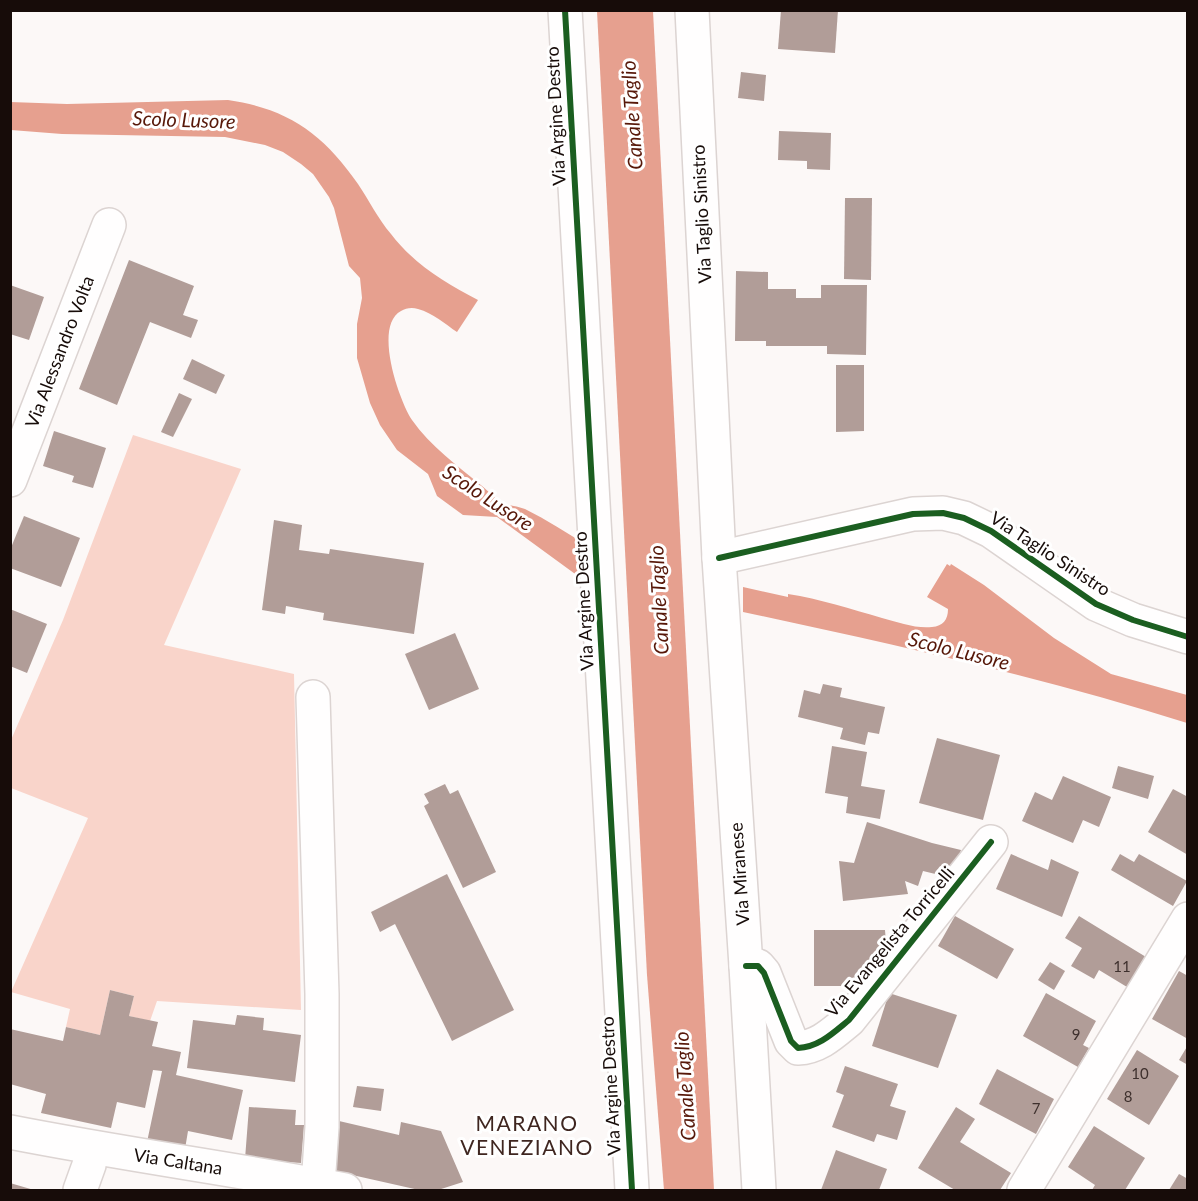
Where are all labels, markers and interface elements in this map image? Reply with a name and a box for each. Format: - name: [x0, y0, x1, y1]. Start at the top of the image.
- street label: Via Argine Destro: [540, 46, 570, 186]
- water label: Canale Taglio: [615, 60, 647, 171]
- water label: Scolo Lusore: [132, 105, 236, 133]
- street label: Via Taglio Sinistro: [686, 144, 716, 284]
- street label: Via Alessandro Volta: [20, 273, 98, 431]
- water label: Scolo Lusore: [439, 459, 538, 535]
- street label: Via Taglio Sinistro: [986, 506, 1115, 600]
- street label: Via Argine Destro: [568, 531, 598, 671]
- water label: Canale Taglio: [643, 545, 673, 655]
- water label: Scolo Lusore: [906, 626, 1012, 674]
- street label: Via Miranese: [724, 822, 754, 926]
- street label: Via Evangelista Torricelli: [820, 862, 959, 1021]
- house number: 11: [1113, 957, 1131, 975]
- street label: Via Argine Destro: [595, 1016, 625, 1156]
- house number: 9: [1072, 1025, 1080, 1043]
- water label: Canale Taglio: [668, 1031, 700, 1142]
- house number: 10: [1131, 1064, 1149, 1082]
- house number: 8: [1124, 1087, 1132, 1105]
- house number: 7: [1032, 1099, 1041, 1117]
- district label: MARANO VENEZIANO: [460, 1110, 594, 1159]
- street label: Via Caltana: [132, 1143, 224, 1179]

